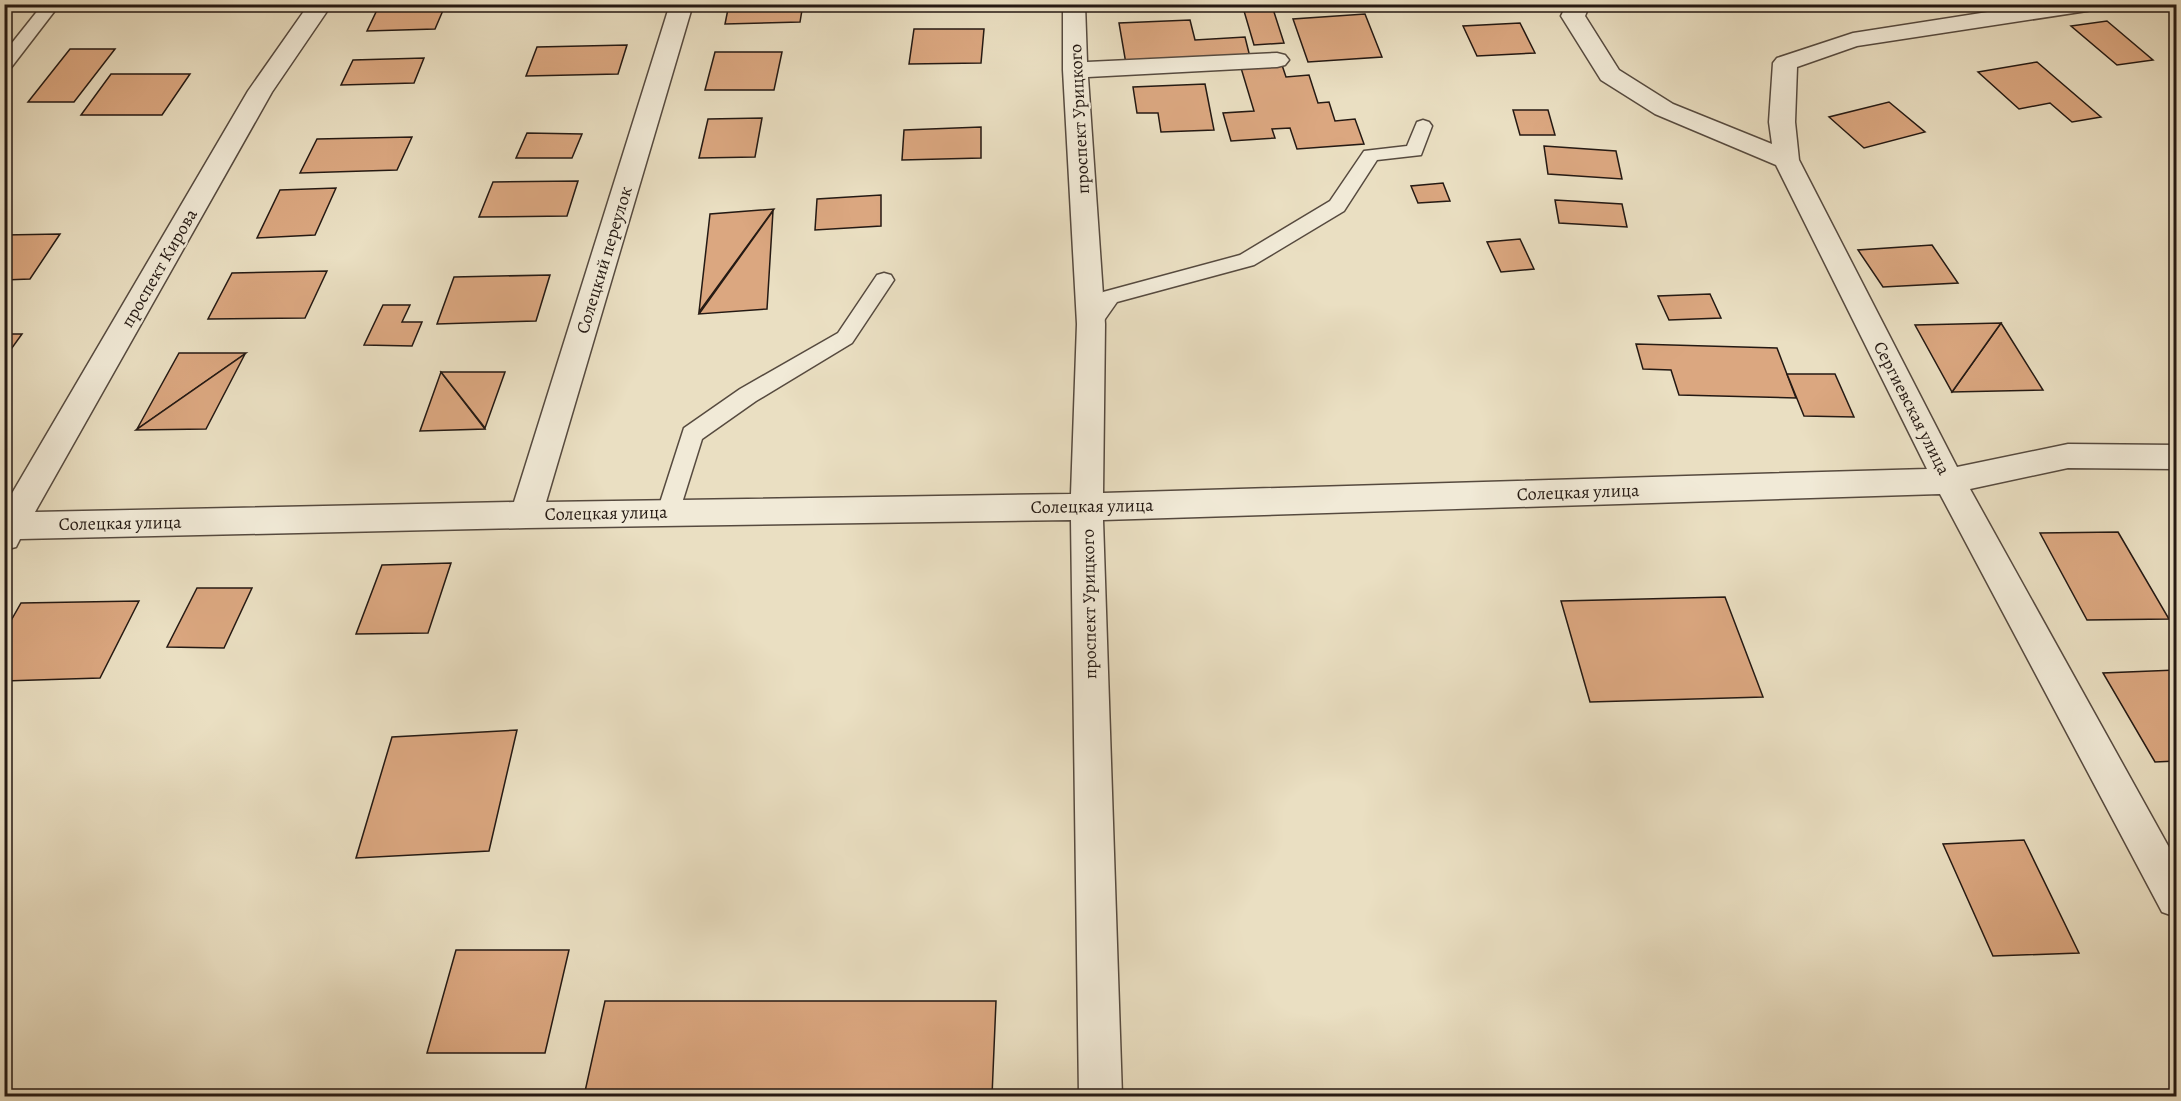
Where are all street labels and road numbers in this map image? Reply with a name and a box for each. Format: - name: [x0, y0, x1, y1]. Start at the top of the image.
- street label: проспект Урицкого: [1063, 43, 1095, 195]
- street label: Солецкий переулок: [570, 183, 638, 337]
- street label: проспект Кирова: [115, 204, 203, 332]
- street label: Сергиевская улица: [1868, 337, 1956, 479]
- street label: Солецкая улица: [1516, 478, 1640, 506]
- street label: Солецкая улица: [1030, 493, 1154, 519]
- street label: Солецкая улица: [544, 500, 668, 526]
- street label: Солецкая улица: [58, 510, 182, 536]
- street label: проспект Урицкого: [1076, 529, 1102, 679]

